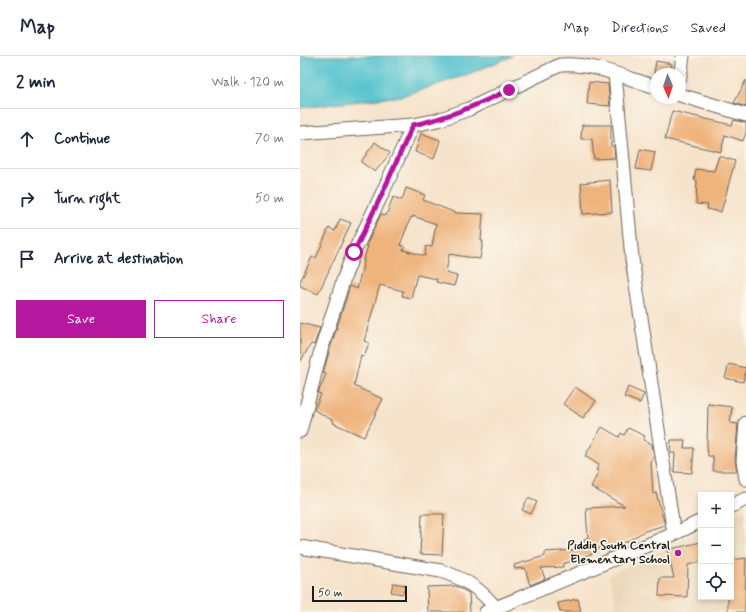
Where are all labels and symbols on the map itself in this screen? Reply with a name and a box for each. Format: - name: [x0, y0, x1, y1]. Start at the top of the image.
- north arrow: [650, 68, 686, 104]
- route end: [500, 81, 518, 99]
- route start: [345, 243, 363, 261]
- place label: Piddig South Central Elementary School: [567, 538, 670, 568]
- marker: Piddig South Central Elementary School: [673, 548, 683, 558]
- scale bar: [312, 584, 407, 603]

